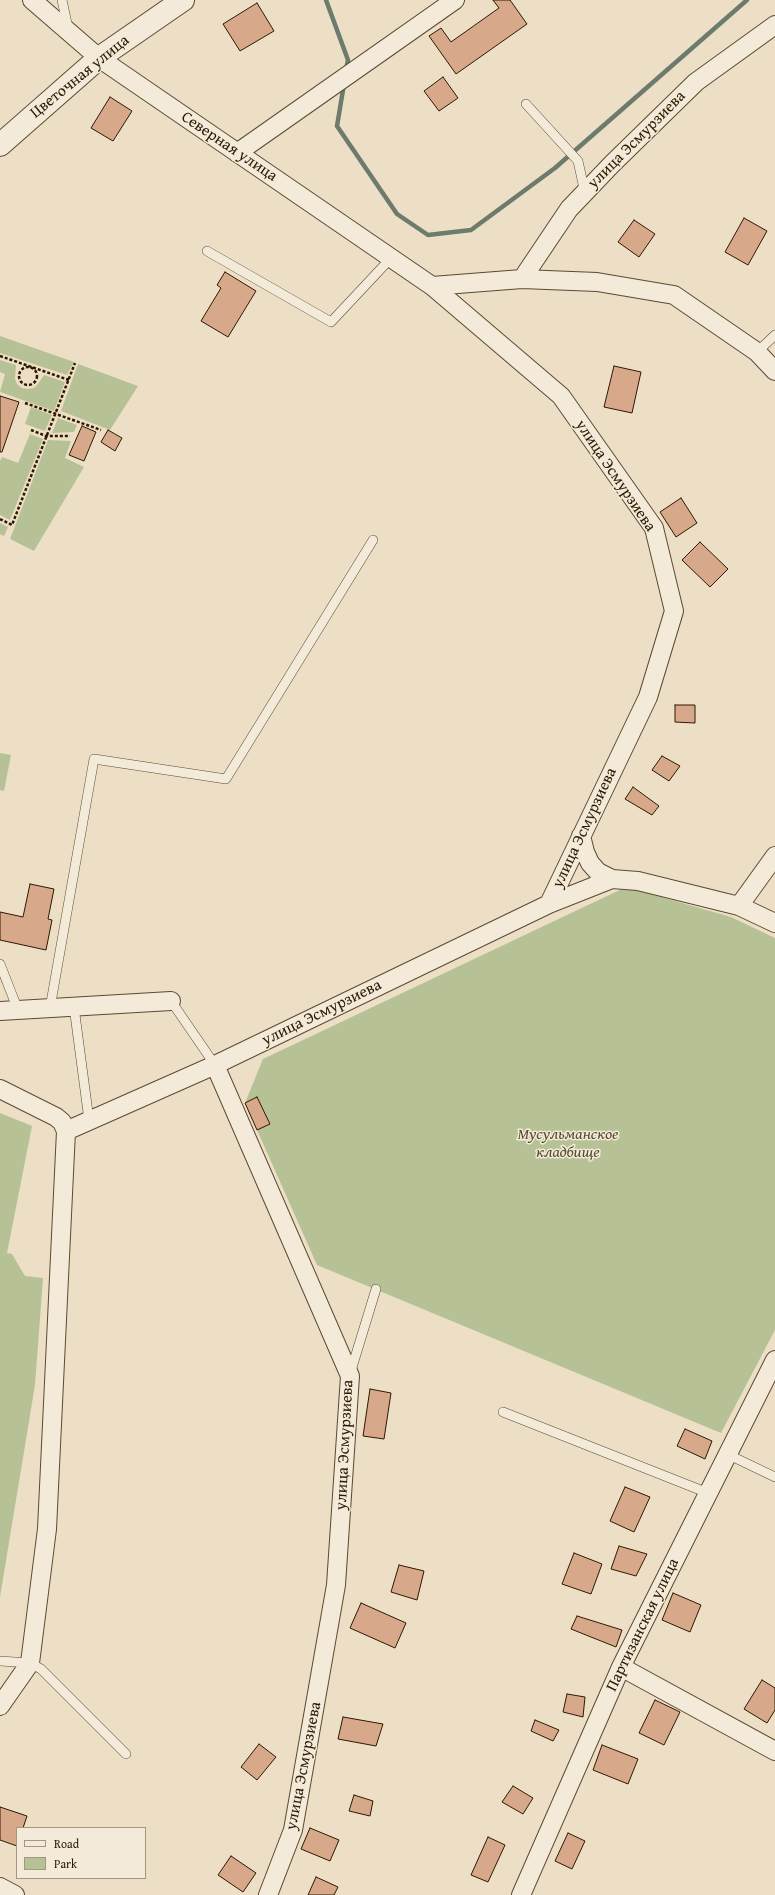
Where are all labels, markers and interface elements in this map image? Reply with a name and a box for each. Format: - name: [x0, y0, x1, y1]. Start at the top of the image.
- street label: Цветочная улица: [27, 31, 133, 123]
- street label: улица Эсмурзиева: [584, 87, 690, 193]
- street label: Северная улица: [177, 108, 281, 186]
- street label: улица Эсмурзиева: [571, 417, 659, 535]
- street label: улица Эсмурзиева: [549, 765, 621, 891]
- street label: улица Эсмурзиева: [259, 976, 385, 1050]
- park label: Мусульманское кладбище: [518, 1125, 618, 1163]
- street label: улица Эсмурзиева: [332, 1379, 358, 1511]
- street label: Партизанская улица: [602, 1555, 684, 1695]
- street label: улица Эсмурзиева: [282, 1700, 326, 1832]
- legend: [16, 1827, 146, 1879]
- text: Road: [54, 1835, 79, 1852]
- text: Park: [54, 1855, 77, 1872]

